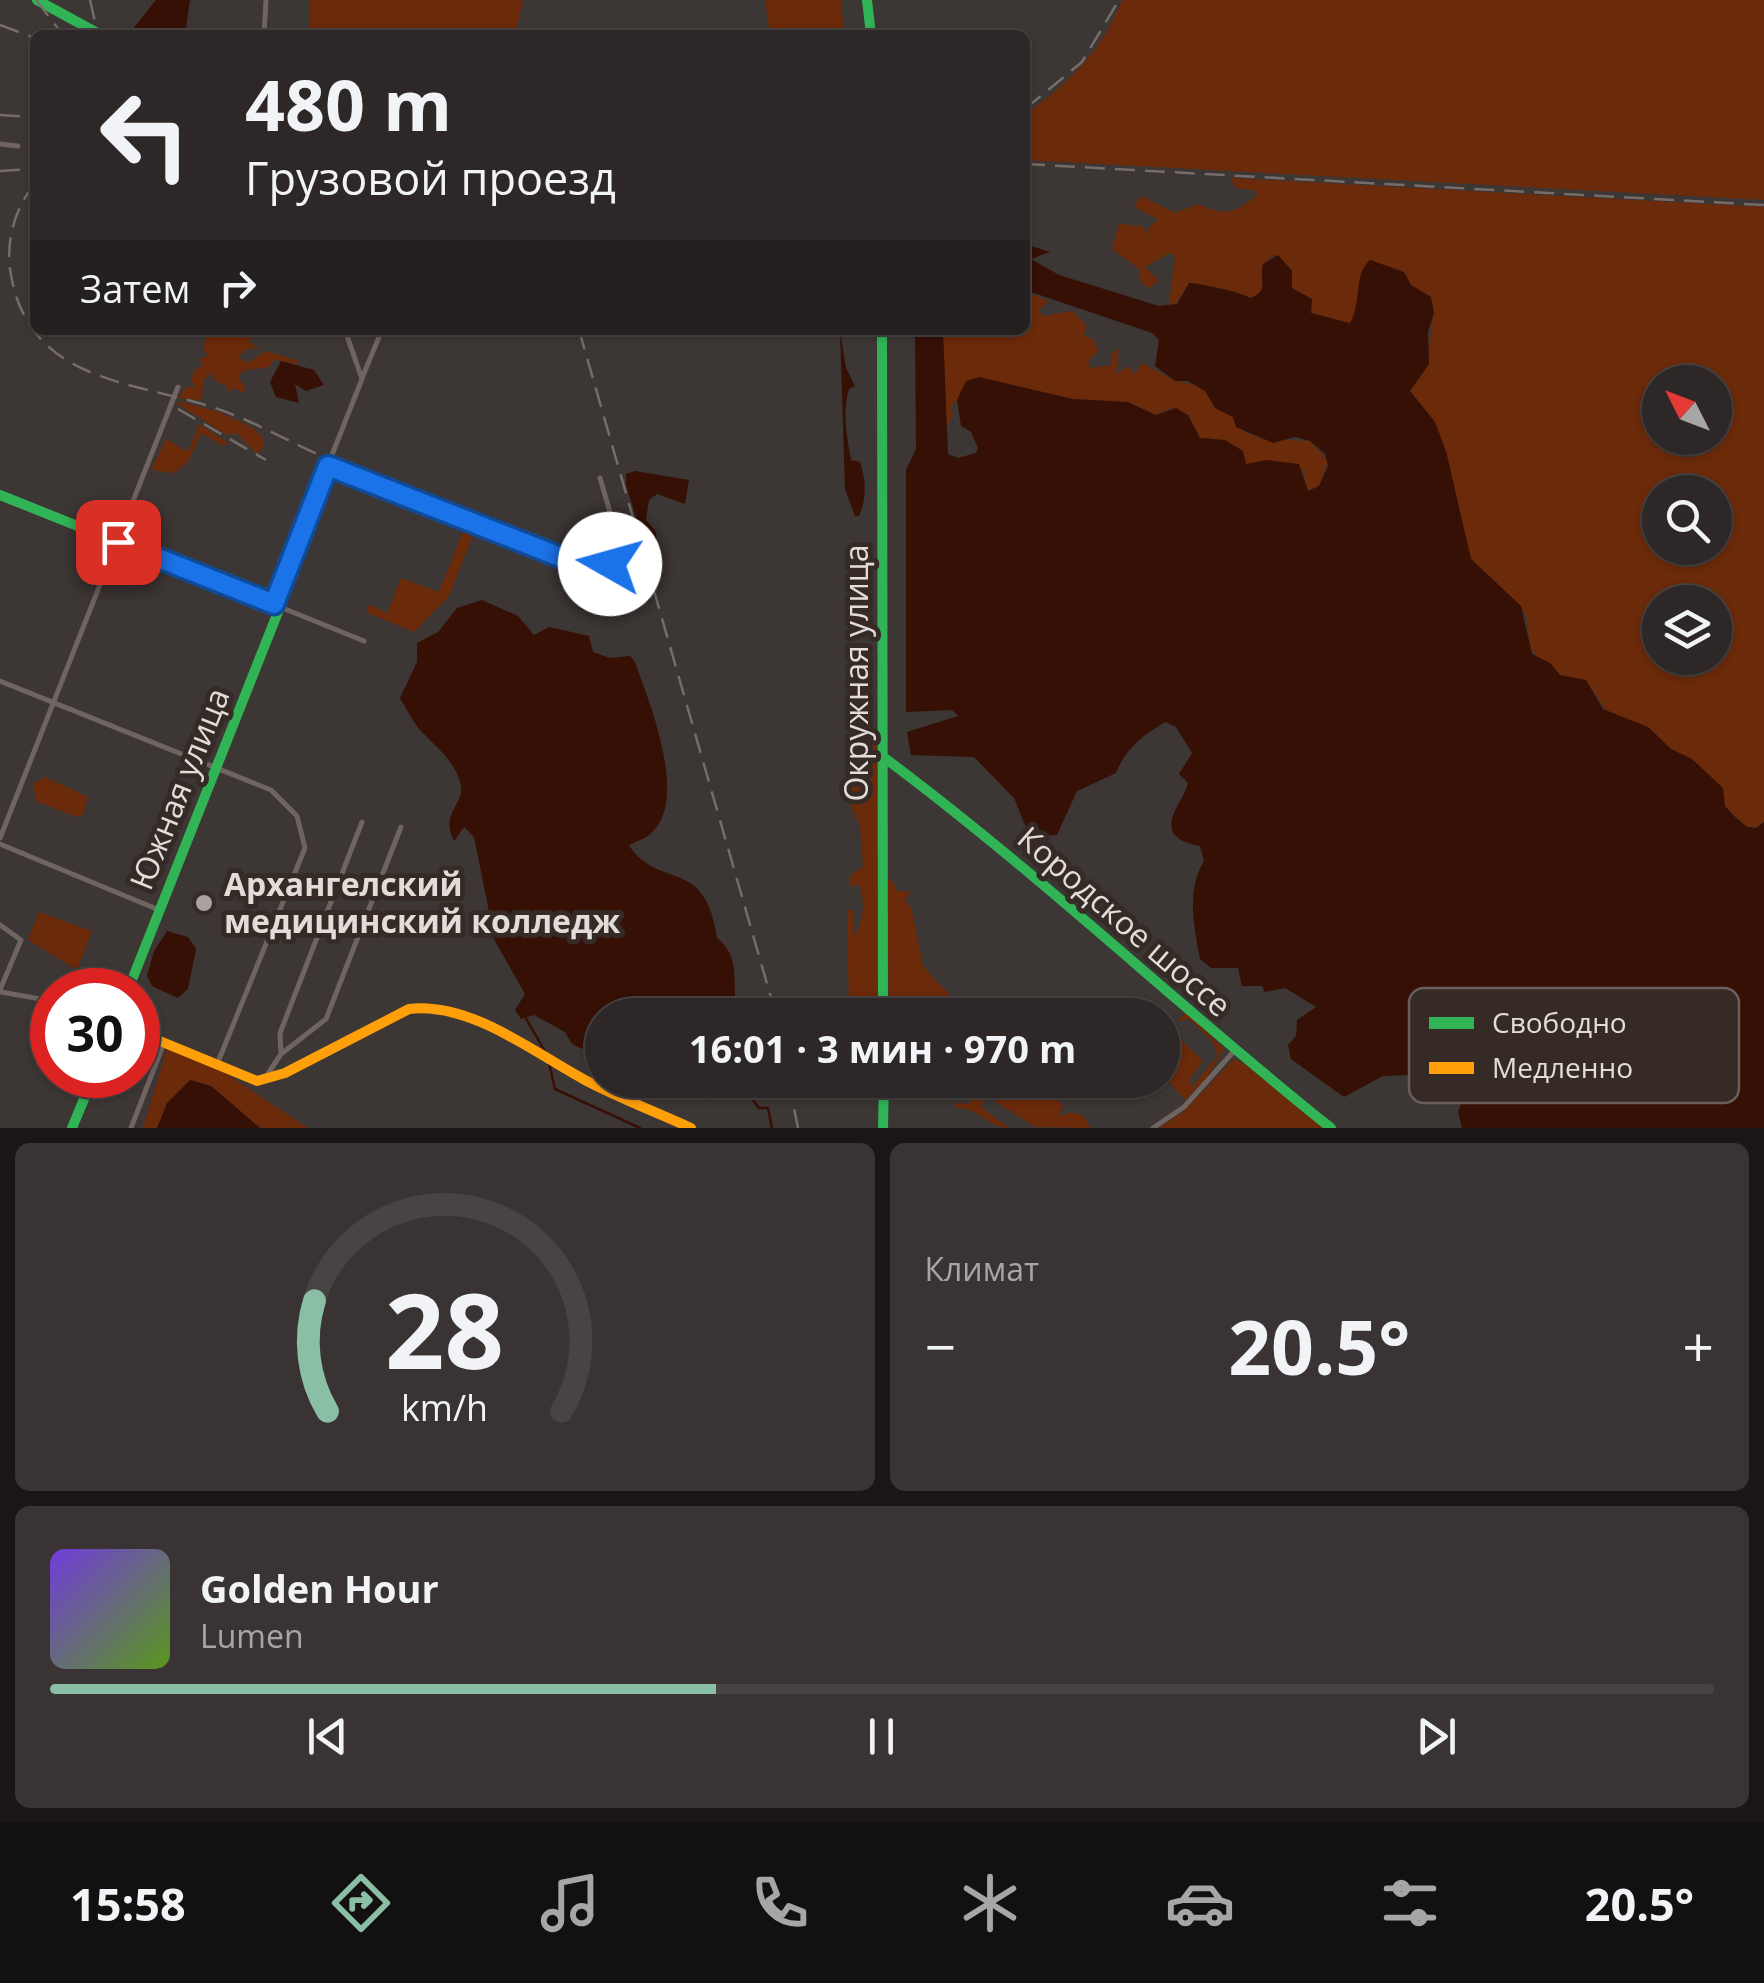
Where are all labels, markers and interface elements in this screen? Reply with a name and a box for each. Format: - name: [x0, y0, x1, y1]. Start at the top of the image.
- text: 480 m: [245, 56, 452, 152]
- icon: left: [80, 70, 210, 200]
- text: Грузовой проезд: [245, 147, 616, 208]
- icon: right: [210, 260, 265, 315]
- text: Затем: [80, 262, 190, 314]
- north arrow: [1642, 365, 1732, 455]
- map controls: [1642, 365, 1732, 675]
- button: search: [1642, 475, 1732, 565]
- pin: [76, 500, 161, 585]
- position arrow: [558, 512, 662, 616]
- icon: arrive: [91, 515, 146, 570]
- street label: Окружная улица: [834, 544, 877, 802]
- button: layers: [1642, 585, 1732, 675]
- street label: Южная улица: [119, 681, 239, 896]
- street label: Кородское шоссе: [1009, 816, 1241, 1026]
- place label: Архангелский медицинский колледж: [224, 862, 620, 942]
- marker: Архангелский медицинский колледж: [193, 892, 215, 914]
- speed limit sign: 30: [30, 968, 160, 1098]
- legend: [1409, 988, 1739, 1103]
- text: Свободно: [1492, 1003, 1627, 1041]
- text: 16:01 · 3 мин · 970 m: [689, 1022, 1076, 1074]
- text: Медленно: [1492, 1048, 1633, 1086]
- text: Климат: [925, 1247, 1039, 1290]
- text: 28: [385, 1258, 504, 1399]
- text: 20.5°: [1228, 1295, 1410, 1397]
- text: −: [925, 1308, 956, 1383]
- text: +: [1683, 1308, 1714, 1383]
- text: km/h: [401, 1383, 488, 1431]
- text: Golden Hour: [200, 1562, 439, 1614]
- text: Lumen: [200, 1614, 304, 1657]
- icon: previous: [300, 1709, 355, 1764]
- icon: pause: [854, 1709, 909, 1764]
- icon: next: [1409, 1709, 1464, 1764]
- icon: directions: [326, 1868, 396, 1938]
- icon: music: [535, 1868, 605, 1938]
- icon: phone: [745, 1868, 815, 1938]
- icon: climate: [955, 1868, 1025, 1938]
- icon: car: [1165, 1868, 1235, 1938]
- icon: filters: [1375, 1868, 1445, 1938]
- text: 15:58: [70, 1873, 186, 1934]
- text: 20.5°: [1585, 1873, 1694, 1934]

